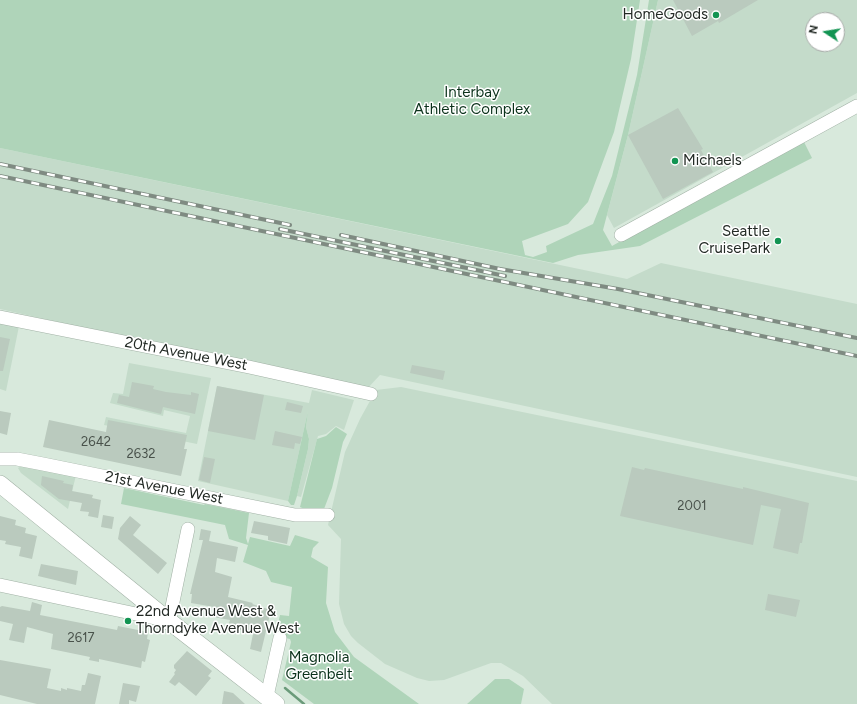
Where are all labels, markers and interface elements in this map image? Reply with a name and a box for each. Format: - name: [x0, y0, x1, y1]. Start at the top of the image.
- place label: HomeGoods: [623, 6, 708, 24]
- marker: HomeGoods: [711, 10, 721, 20]
- north arrow: [805, 12, 845, 52]
- text: N: [807, 24, 821, 35]
- park label: Interbay Athletic Complex: [414, 84, 530, 119]
- place label: Michaels: [683, 152, 742, 170]
- marker: Michaels: [670, 156, 680, 166]
- place label: Seattle CruisePark: [699, 223, 770, 258]
- marker: Seattle CruisePark: [773, 236, 783, 246]
- street label: 20th Avenue West: [123, 333, 249, 375]
- house number: 2642: [81, 434, 111, 450]
- house number: 2632: [127, 446, 155, 462]
- street label: 21st Avenue West: [103, 468, 225, 508]
- house number: 2001: [677, 498, 707, 514]
- place label: 22nd Avenue West & Thorndyke Avenue West: [136, 603, 300, 638]
- marker: 22nd Avenue West & Thorndyke Avenue West: [123, 616, 133, 626]
- house number: 2617: [68, 630, 94, 646]
- park label: Magnolia Greenbelt: [285, 649, 353, 684]

